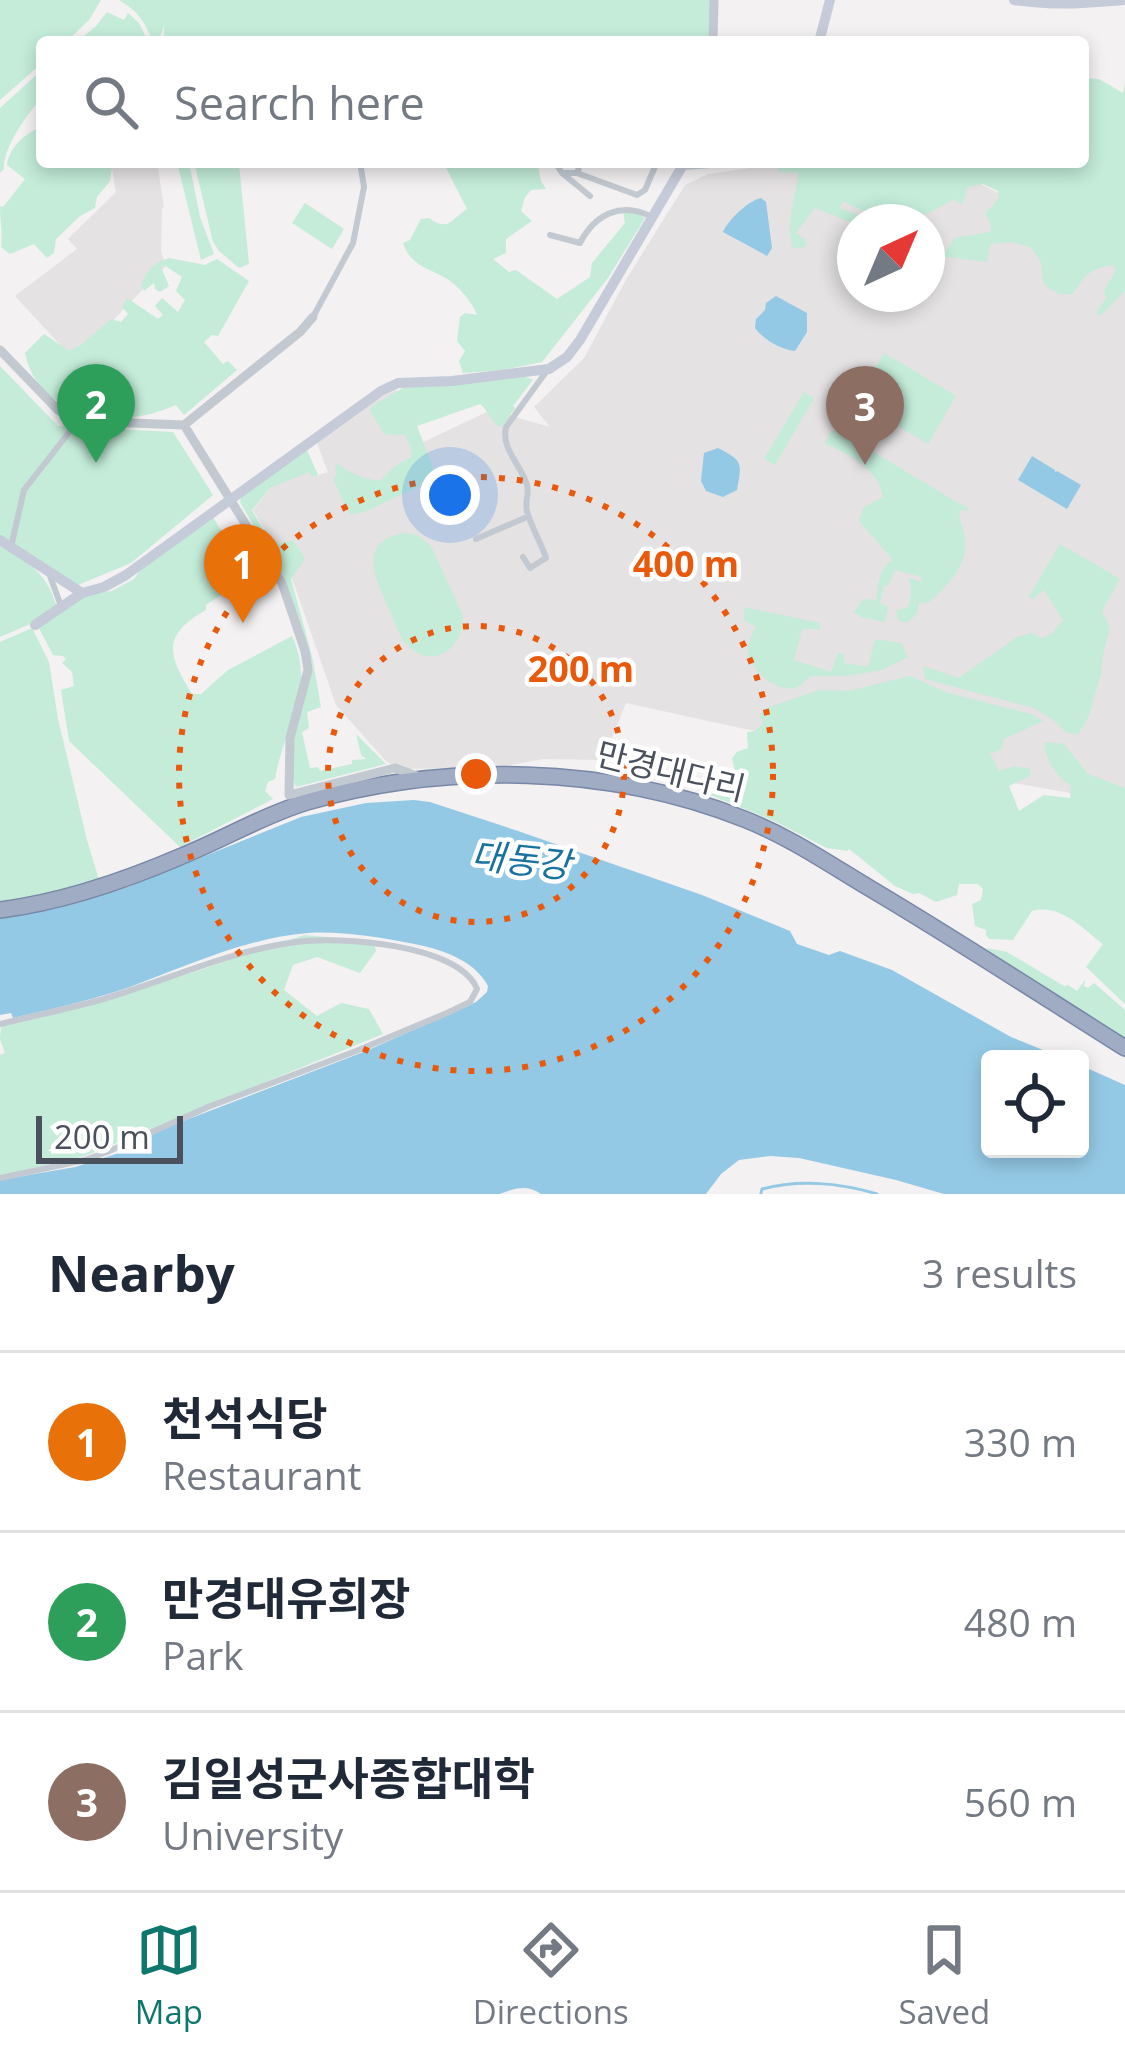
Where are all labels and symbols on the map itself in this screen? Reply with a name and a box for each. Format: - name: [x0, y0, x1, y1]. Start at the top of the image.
- north arrow: [837, 204, 945, 312]
- pin: 2: [57, 364, 135, 463]
- pin: 3: [826, 366, 904, 465]
- your location: [420, 465, 480, 525]
- pin: 1: [204, 524, 282, 623]
- text: 400 m: [633, 539, 739, 588]
- text: 200 m: [528, 644, 634, 693]
- street label: 만경대다리: [592, 730, 750, 811]
- centre of rings: [455, 753, 497, 795]
- water label: 대동강: [469, 830, 578, 890]
- scale bar: [36, 1110, 183, 1163]

